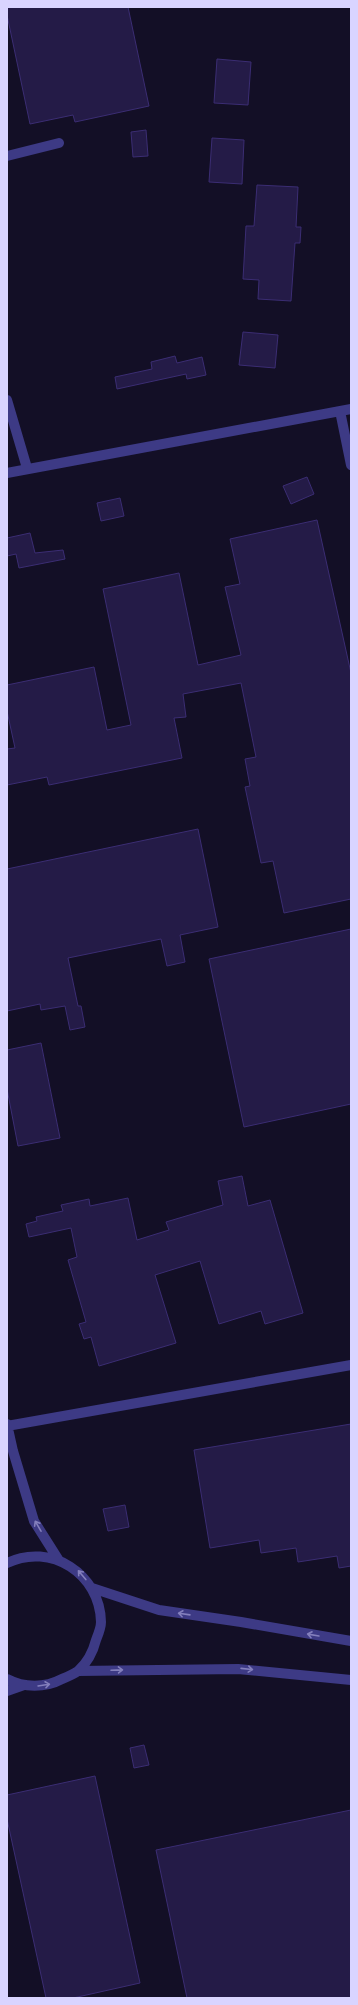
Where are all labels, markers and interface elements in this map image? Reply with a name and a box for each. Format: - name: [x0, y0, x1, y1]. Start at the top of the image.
- one-way arrow: [33, 1520, 41, 1532]
- one-way arrow: [77, 1570, 86, 1581]
- one-way arrow: [178, 1610, 191, 1618]
- one-way arrow: [306, 1630, 319, 1638]
- one-way arrow: [110, 1666, 123, 1674]
- one-way arrow: [240, 1666, 253, 1673]
- one-way arrow: [37, 1681, 50, 1689]

